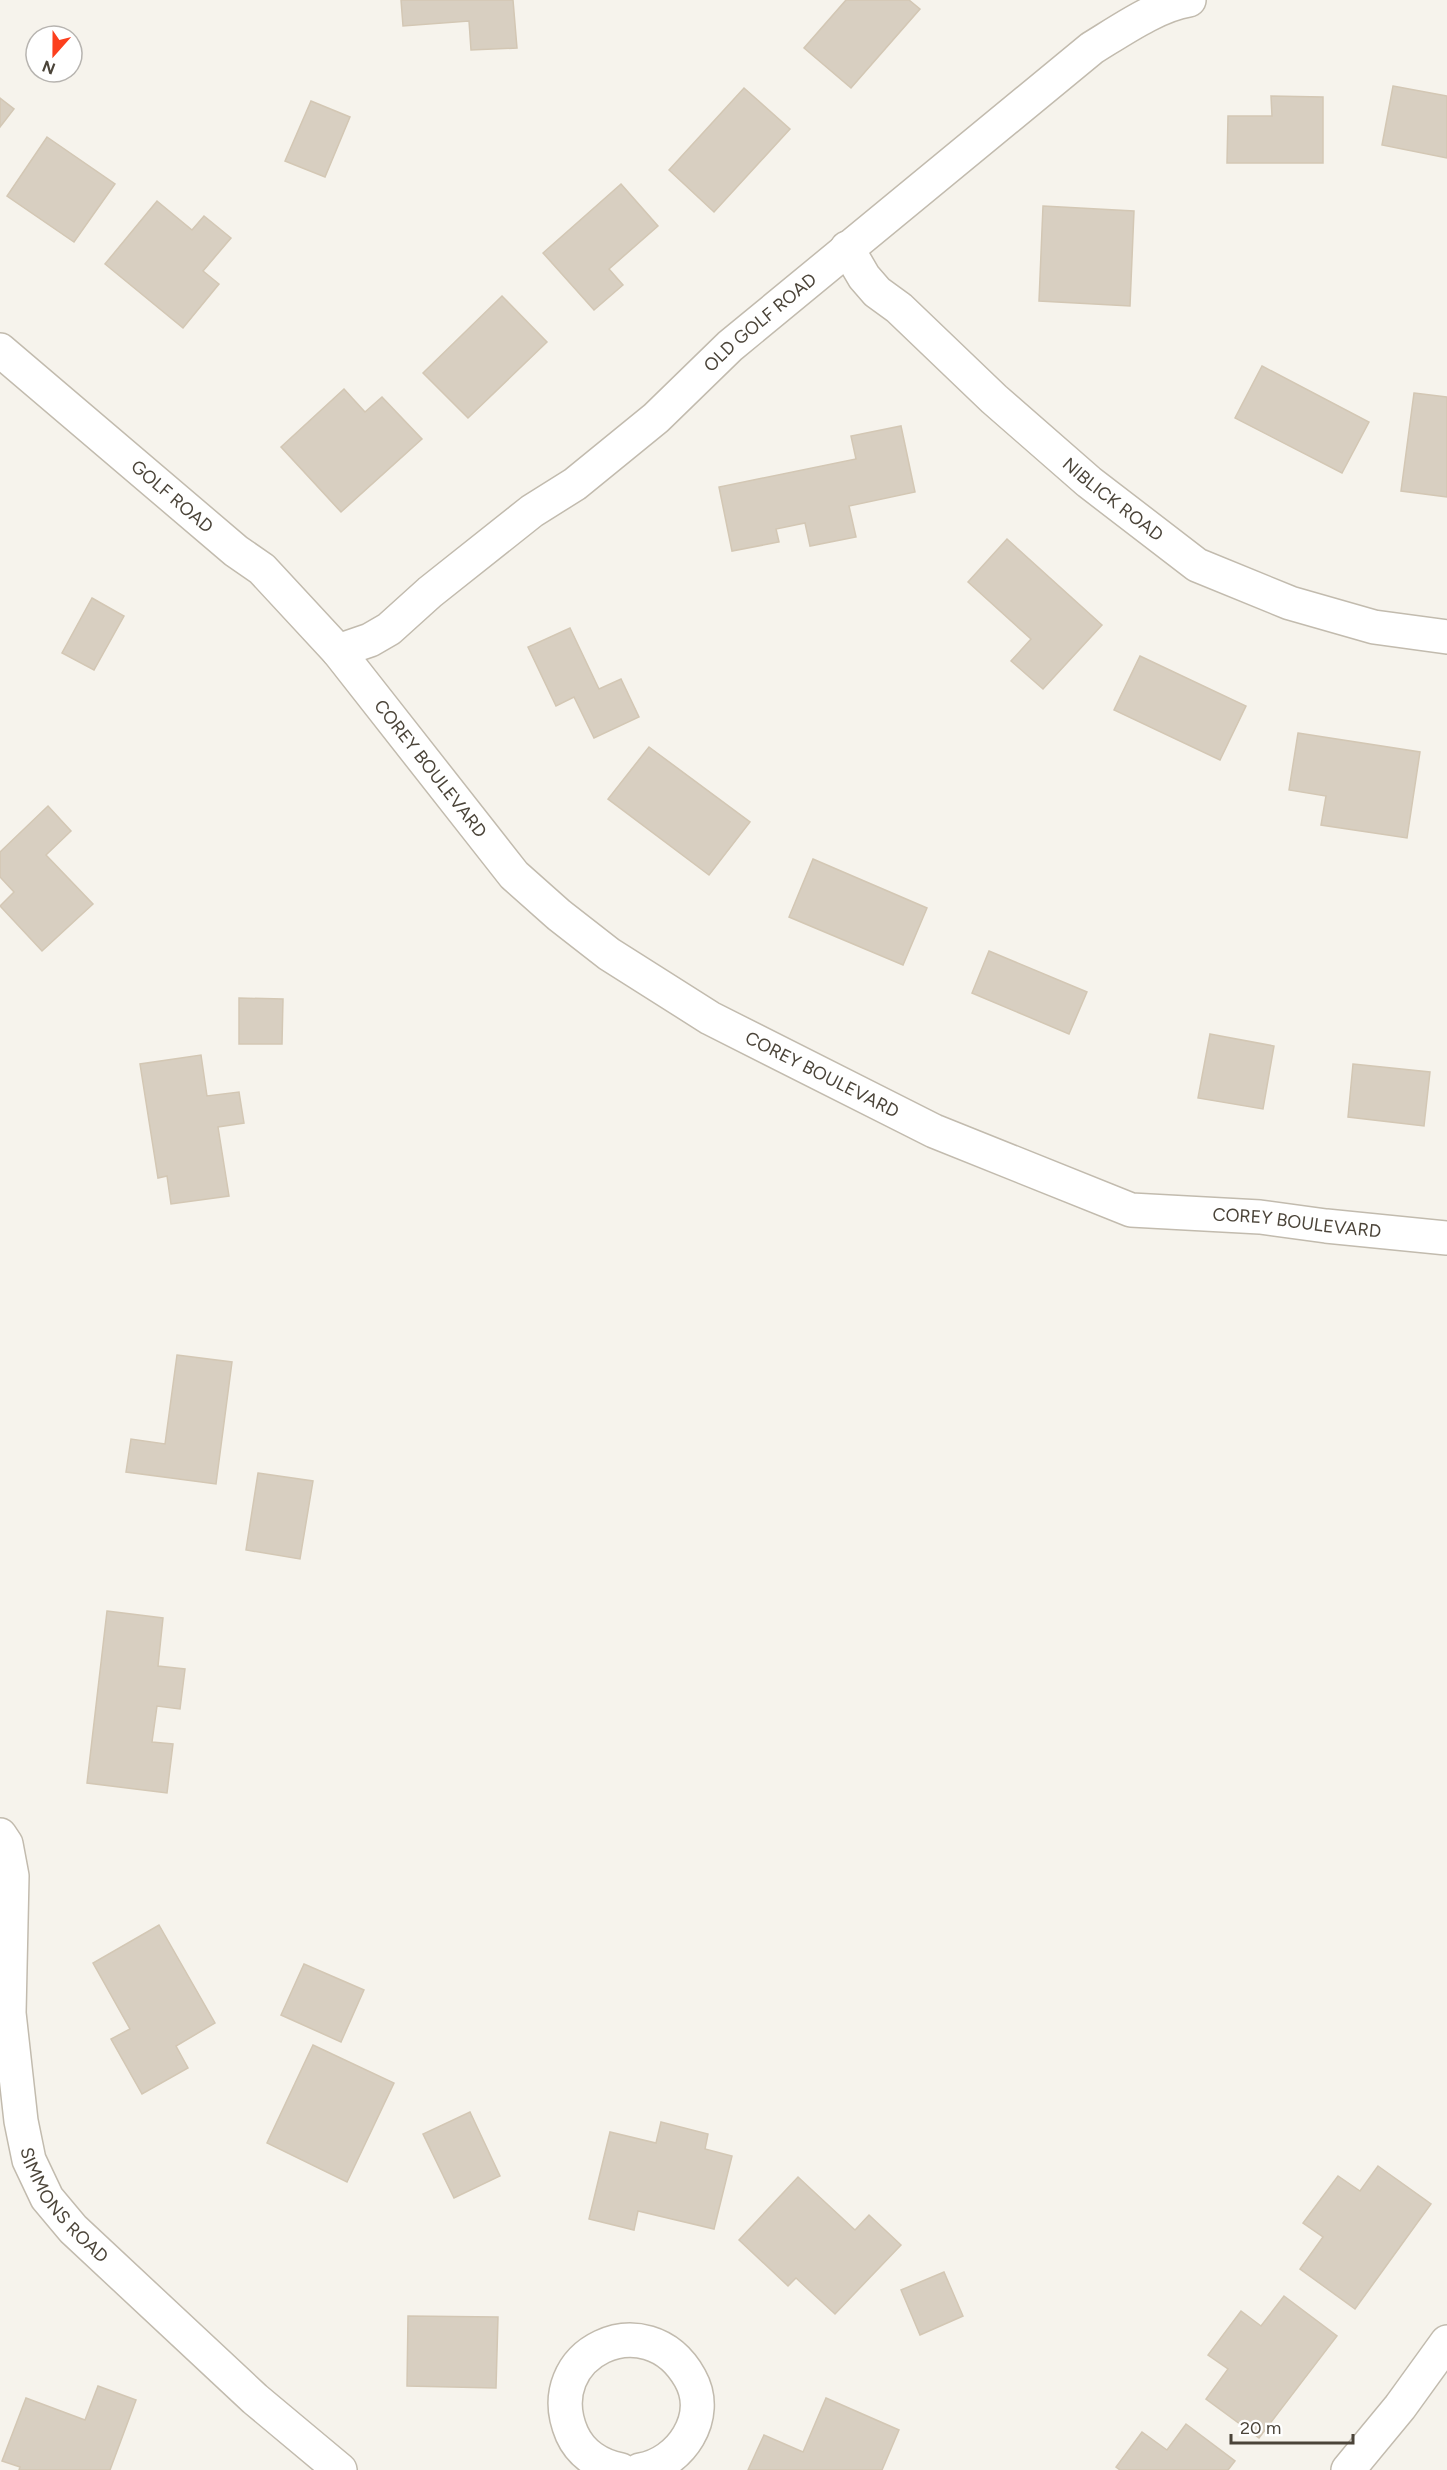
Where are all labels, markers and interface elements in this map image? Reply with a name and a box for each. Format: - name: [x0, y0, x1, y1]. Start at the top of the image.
- north arrow: [24, 24, 84, 84]
- text: N: [40, 56, 58, 79]
- street label: OLD GOLF ROAD: [699, 268, 821, 376]
- street label: NIBLICK ROAD: [1058, 453, 1168, 546]
- street label: GOLF ROAD: [126, 455, 218, 538]
- street label: COREY BOULEVARD: [369, 695, 491, 842]
- street label: COREY BOULEVARD: [741, 1027, 903, 1123]
- street label: COREY BOULEVARD: [1212, 1203, 1382, 1242]
- street label: SIMMONS ROAD: [16, 2145, 113, 2267]
- scale bar: [1231, 2407, 1352, 2445]
- text: 20 m: [1240, 2417, 1281, 2439]

